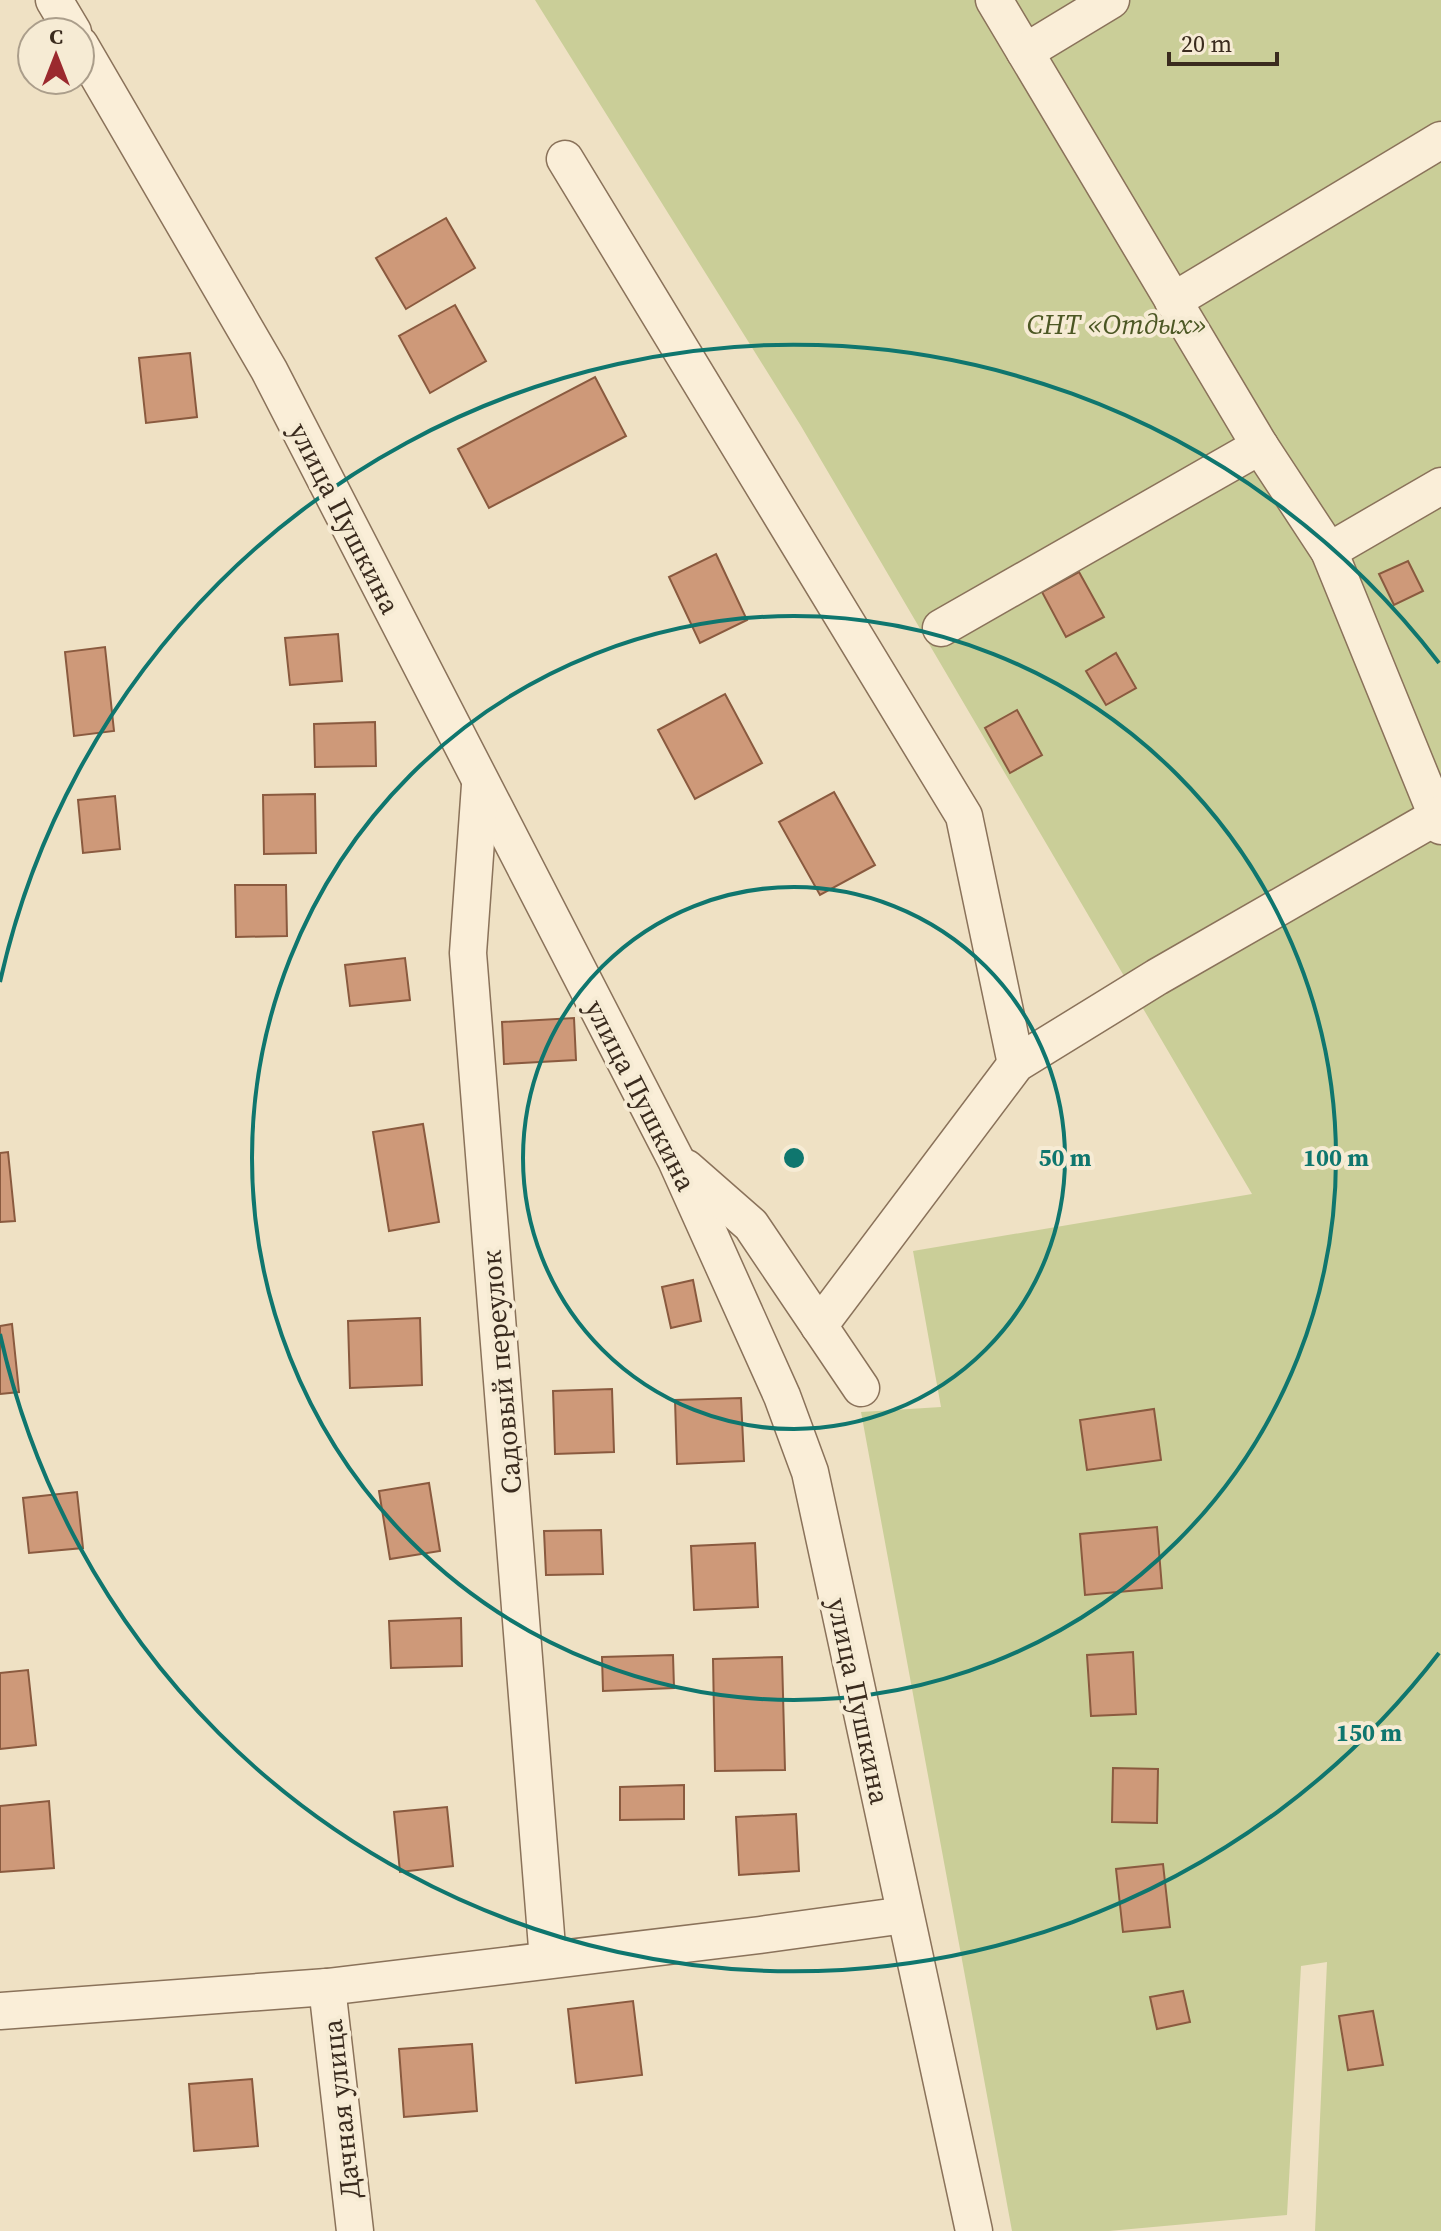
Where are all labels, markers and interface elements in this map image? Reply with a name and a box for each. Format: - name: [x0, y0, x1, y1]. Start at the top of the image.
- north arrow: [16, 16, 96, 96]
- scale bar: [1169, 16, 1277, 66]
- text: С: [49, 21, 63, 51]
- text: 20 m: [1181, 27, 1232, 60]
- park label: СНТ «Отдых»: [1027, 305, 1207, 343]
- street label: улица Пушкина: [280, 416, 410, 621]
- street label: улица Пушкина: [576, 993, 706, 1198]
- text: 50 m: [1039, 1141, 1092, 1174]
- text: 100 m: [1303, 1141, 1369, 1174]
- centre of rings: [780, 1144, 808, 1172]
- street label: Садовый переулок: [471, 1248, 531, 1495]
- street label: улица Пушкина: [819, 1594, 900, 1808]
- text: 150 m: [1336, 1716, 1402, 1749]
- street label: Дачная улица: [313, 2017, 369, 2200]

